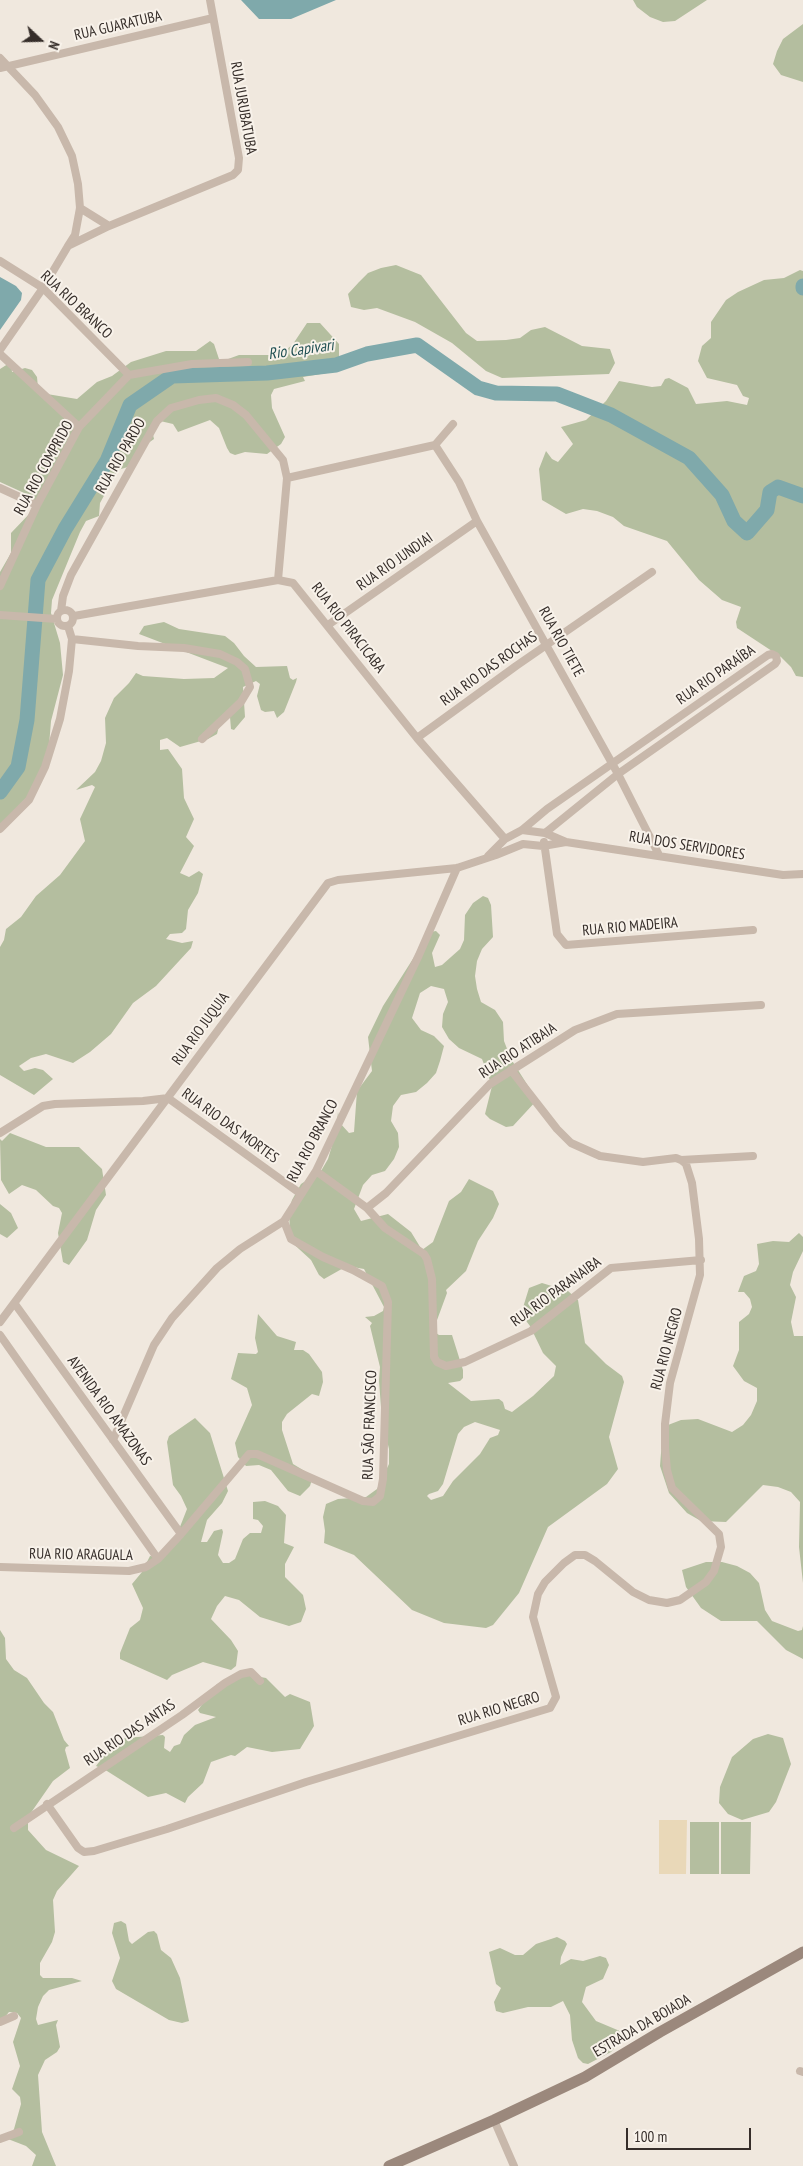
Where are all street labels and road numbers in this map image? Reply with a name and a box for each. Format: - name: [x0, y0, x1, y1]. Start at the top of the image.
- street label: RUA GUARATUBA: [72, 7, 164, 45]
- street label: RUA JURUBATUBA: [226, 60, 260, 156]
- street label: RUA RIO BRANCO: [36, 267, 116, 343]
- street label: RUA RIO PARDO: [92, 415, 150, 497]
- street label: RUA RIO COMPRIDO: [11, 418, 77, 518]
- street label: RUA RIO JUNDIAI: [353, 529, 437, 595]
- street label: RUA RIO PIRACICABA: [307, 579, 389, 677]
- street label: RUA RIO TIETE: [534, 604, 588, 680]
- street label: RUA RIO DAS ROCHAS: [437, 628, 541, 710]
- street label: RUA RIO PARAÍBA: [673, 641, 759, 709]
- street label: RUA DOS SERVIDORES: [628, 828, 746, 864]
- street label: RUA RIO MADEIRA: [581, 914, 679, 940]
- street label: RUA RIO JUQUIA: [169, 989, 233, 1069]
- street label: RUA RIO ATIBAIA: [476, 1019, 560, 1083]
- street label: RUA RIO DAS MORTES: [178, 1085, 282, 1167]
- street label: RUA RIO BRANCO: [284, 1096, 342, 1186]
- street label: RUA RIO PARANAIBA: [507, 1253, 605, 1331]
- street label: RUA RIO NEGRO: [647, 1306, 687, 1392]
- street label: AVENIDA RIO AMAZONAS: [63, 1353, 155, 1469]
- street label: RUA SÃO FRANCISCO: [359, 1370, 381, 1480]
- street label: RUA RIO ARAGUALA: [29, 1545, 133, 1565]
- street label: RUA RIO NEGRO: [456, 1688, 542, 1730]
- street label: RUA RIO DAS ANTAS: [81, 1696, 179, 1770]
- street label: ESTRADA DA BOIADA: [590, 1991, 694, 2061]

